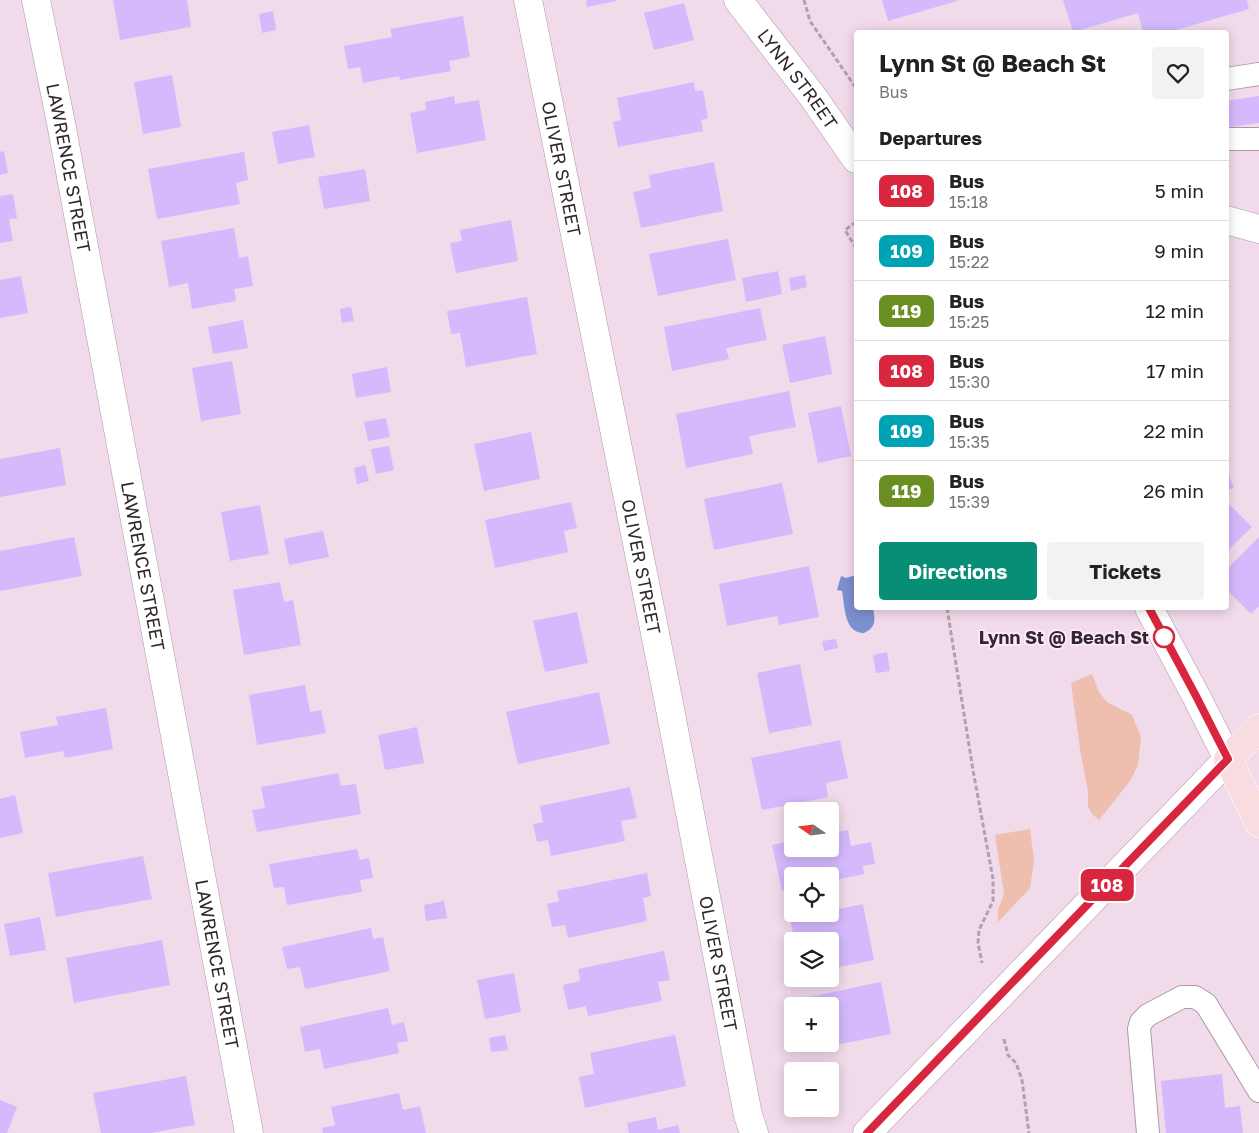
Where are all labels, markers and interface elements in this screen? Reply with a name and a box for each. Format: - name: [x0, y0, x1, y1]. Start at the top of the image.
- street label: LYNN STREET: [753, 24, 843, 133]
- button: heart: [1152, 47, 1204, 99]
- text: Lynn St @ Beach St: [879, 48, 1106, 77]
- street label: LAWRENCE STREET: [42, 81, 96, 254]
- text: Bus: [879, 82, 908, 102]
- street label: OLIVER STREET: [538, 99, 586, 238]
- text: Departures: [879, 126, 982, 149]
- text: Bus: [949, 169, 984, 192]
- text: 5 min: [1155, 179, 1204, 202]
- text: 108: [890, 180, 923, 202]
- text: 15:18: [949, 192, 988, 212]
- text: Bus: [949, 229, 984, 252]
- text: 9 min: [1154, 239, 1204, 262]
- text: 109: [890, 240, 923, 262]
- text: 15:22: [949, 252, 989, 272]
- text: Bus: [949, 289, 984, 312]
- text: 12 min: [1145, 299, 1204, 322]
- text: 119: [892, 300, 921, 322]
- text: 15:25: [949, 312, 989, 332]
- text: Bus: [949, 349, 984, 372]
- text: 17 min: [1146, 359, 1204, 382]
- text: 108: [890, 360, 923, 382]
- text: 15:30: [949, 372, 990, 392]
- text: Bus: [949, 409, 984, 432]
- text: 22 min: [1144, 419, 1204, 442]
- text: 109: [890, 420, 923, 442]
- text: 15:35: [949, 432, 989, 452]
- text: Bus: [949, 469, 984, 492]
- street label: LAWRENCE STREET: [117, 479, 170, 652]
- text: 26 min: [1143, 479, 1204, 502]
- text: 119: [892, 480, 921, 502]
- text: 15:39: [949, 492, 990, 512]
- street label: OLIVER STREET: [617, 497, 666, 636]
- button: Directions: [879, 542, 1037, 600]
- button: Tickets: [1047, 542, 1204, 600]
- place label: Lynn St @ Beach St: [979, 626, 1149, 648]
- marker: Lynn St @ Beach St: [1153, 626, 1175, 648]
- north arrow: [784, 802, 839, 858]
- map controls: [784, 802, 839, 1117]
- button: locate: [784, 867, 839, 922]
- line badge: 108: [1078, 869, 1136, 901]
- text: 108: [1091, 874, 1123, 896]
- street label: LAWRENCE STREET: [191, 878, 244, 1051]
- street label: OLIVER STREET: [695, 894, 743, 1033]
- button: layers: [784, 932, 839, 987]
- button: +: [784, 997, 839, 1052]
- button: −: [784, 1062, 839, 1117]

